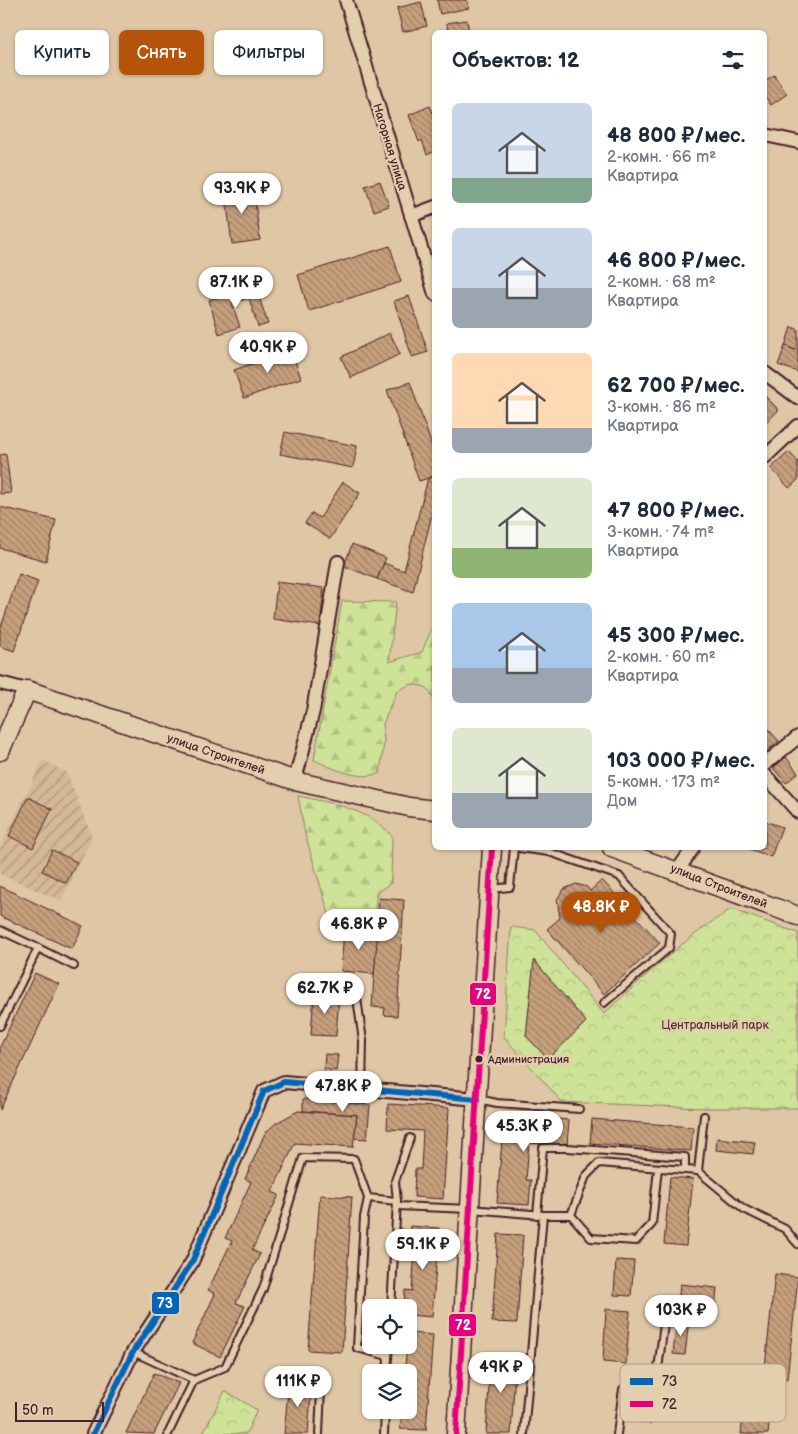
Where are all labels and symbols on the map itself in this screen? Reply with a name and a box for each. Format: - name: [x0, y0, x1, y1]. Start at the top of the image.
- street label: Нагорная улица: [369, 102, 410, 193]
- pin: 93.9K ₽: [196, 172, 288, 215]
- pin: 87.1K ₽: [190, 266, 282, 309]
- pin: 40.9K ₽: [222, 332, 314, 374]
- street label: улица Строителей: [165, 731, 267, 778]
- street label: улица Строителей: [668, 861, 769, 912]
- pin: 48.8K ₽: [555, 892, 647, 934]
- pin: 46.8K ₽: [313, 908, 405, 951]
- pin: 62.7K ₽: [279, 972, 371, 1015]
- line badge: 72: [469, 982, 497, 1006]
- text: 72: [475, 986, 492, 1003]
- park label: Центральный парк: [661, 1018, 769, 1033]
- place label: Администрация: [487, 1053, 569, 1066]
- marker: Администрация: [474, 1054, 484, 1064]
- pin: 47.8K ₽: [297, 1070, 389, 1113]
- pin: 45.3K ₽: [478, 1110, 570, 1153]
- pin: 59.1K ₽: [377, 1228, 469, 1271]
- line badge: 73: [151, 1291, 180, 1315]
- pin: 103K ₽: [640, 1294, 722, 1337]
- text: 73: [157, 1295, 173, 1312]
- line badge: 72: [448, 1313, 477, 1337]
- text: 72: [455, 1317, 472, 1334]
- pin: 49K ₽: [466, 1352, 536, 1394]
- legend: [620, 1364, 786, 1422]
- pin: 111K ₽: [257, 1366, 339, 1408]
- text: 73: [662, 1373, 677, 1390]
- text: 72: [662, 1396, 678, 1413]
- scale bar: [15, 1399, 104, 1422]

